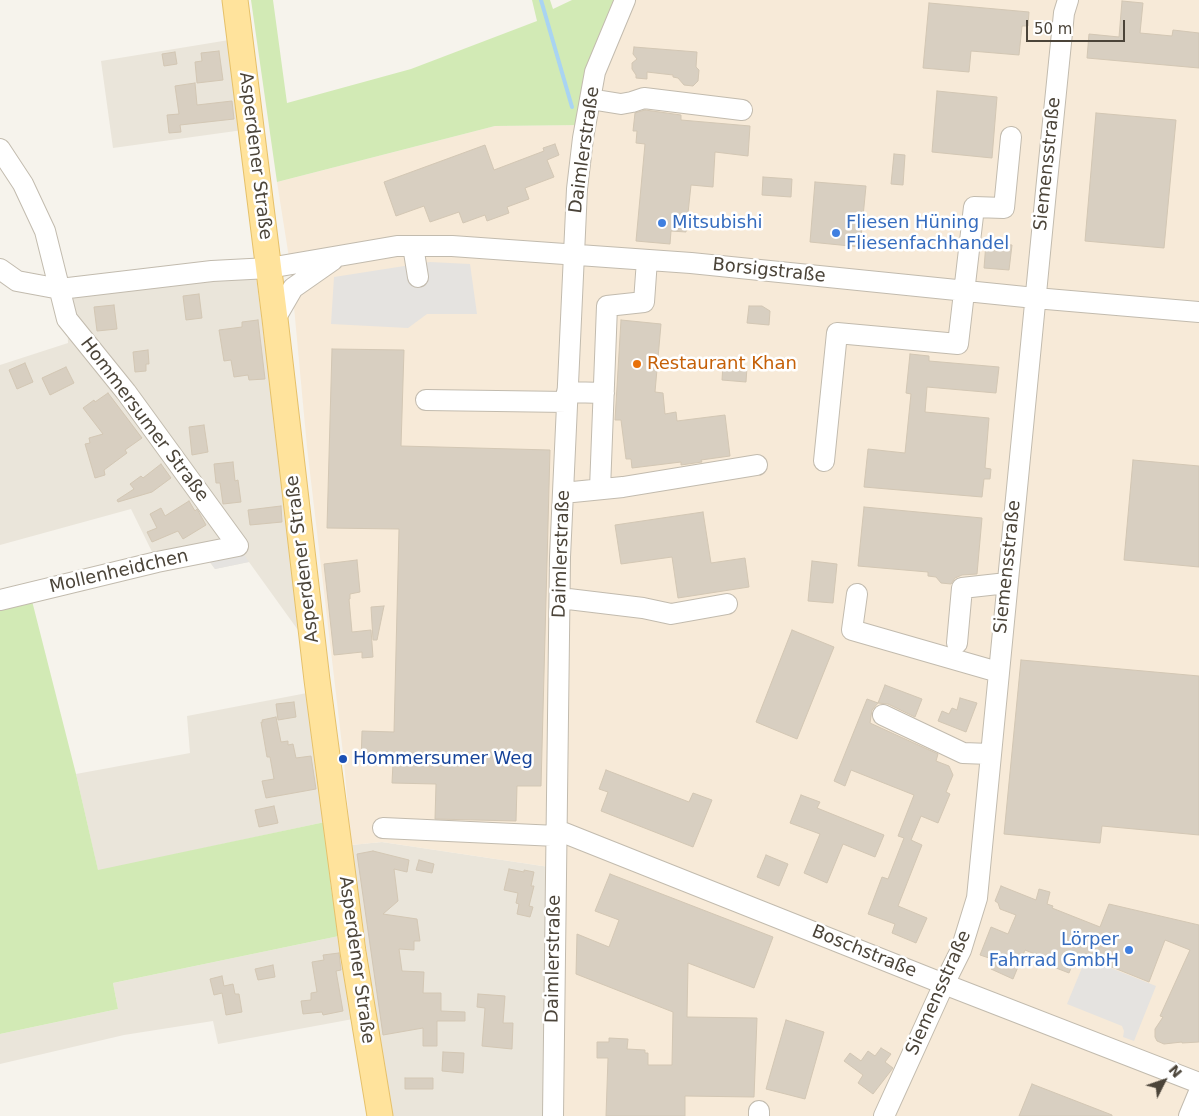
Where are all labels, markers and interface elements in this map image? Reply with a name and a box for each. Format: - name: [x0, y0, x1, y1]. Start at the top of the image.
- scale bar: [1029, 10, 1128, 42]
- text: 50 m: [1034, 20, 1072, 38]
- street label: Asperdener Straße: [234, 71, 276, 241]
- street label: Daimlerstraße: [565, 85, 605, 215]
- street label: Siemensstraße: [1030, 96, 1066, 232]
- place label: Mitsubishi: [672, 212, 763, 234]
- place label: Fliesen Hüning Fliesenfachhandel: [846, 212, 1009, 254]
- marker: Mitsubishi: [656, 217, 668, 229]
- marker: Fliesen Hüning Fliesenfachhandel: [830, 227, 842, 239]
- street label: Borsigstraße: [711, 254, 827, 288]
- street label: Hommersumer Straße: [75, 334, 213, 506]
- place label: Restaurant Khan: [647, 353, 797, 375]
- marker: Restaurant Khan: [631, 358, 643, 370]
- street label: Asperdener Straße: [282, 474, 324, 644]
- street label: Daimlerstraße: [549, 490, 575, 618]
- street label: Siemensstraße: [990, 499, 1026, 635]
- street label: Mollenheidchen: [48, 546, 190, 598]
- place label: Hommersumer Weg: [353, 748, 533, 770]
- marker: Hommersumer Weg: [337, 753, 349, 765]
- street label: Asperdener Straße: [334, 875, 378, 1045]
- street label: Daimlerstraße: [542, 895, 566, 1023]
- street label: Boschstraße: [808, 921, 920, 983]
- street label: Siemensstraße: [902, 927, 976, 1059]
- place label: Lörper Fahrrad GmbH: [989, 929, 1119, 972]
- marker: Lörper Fahrrad GmbH: [1123, 944, 1135, 956]
- north arrow: [1139, 1056, 1189, 1106]
- text: N: [1165, 1061, 1185, 1081]

